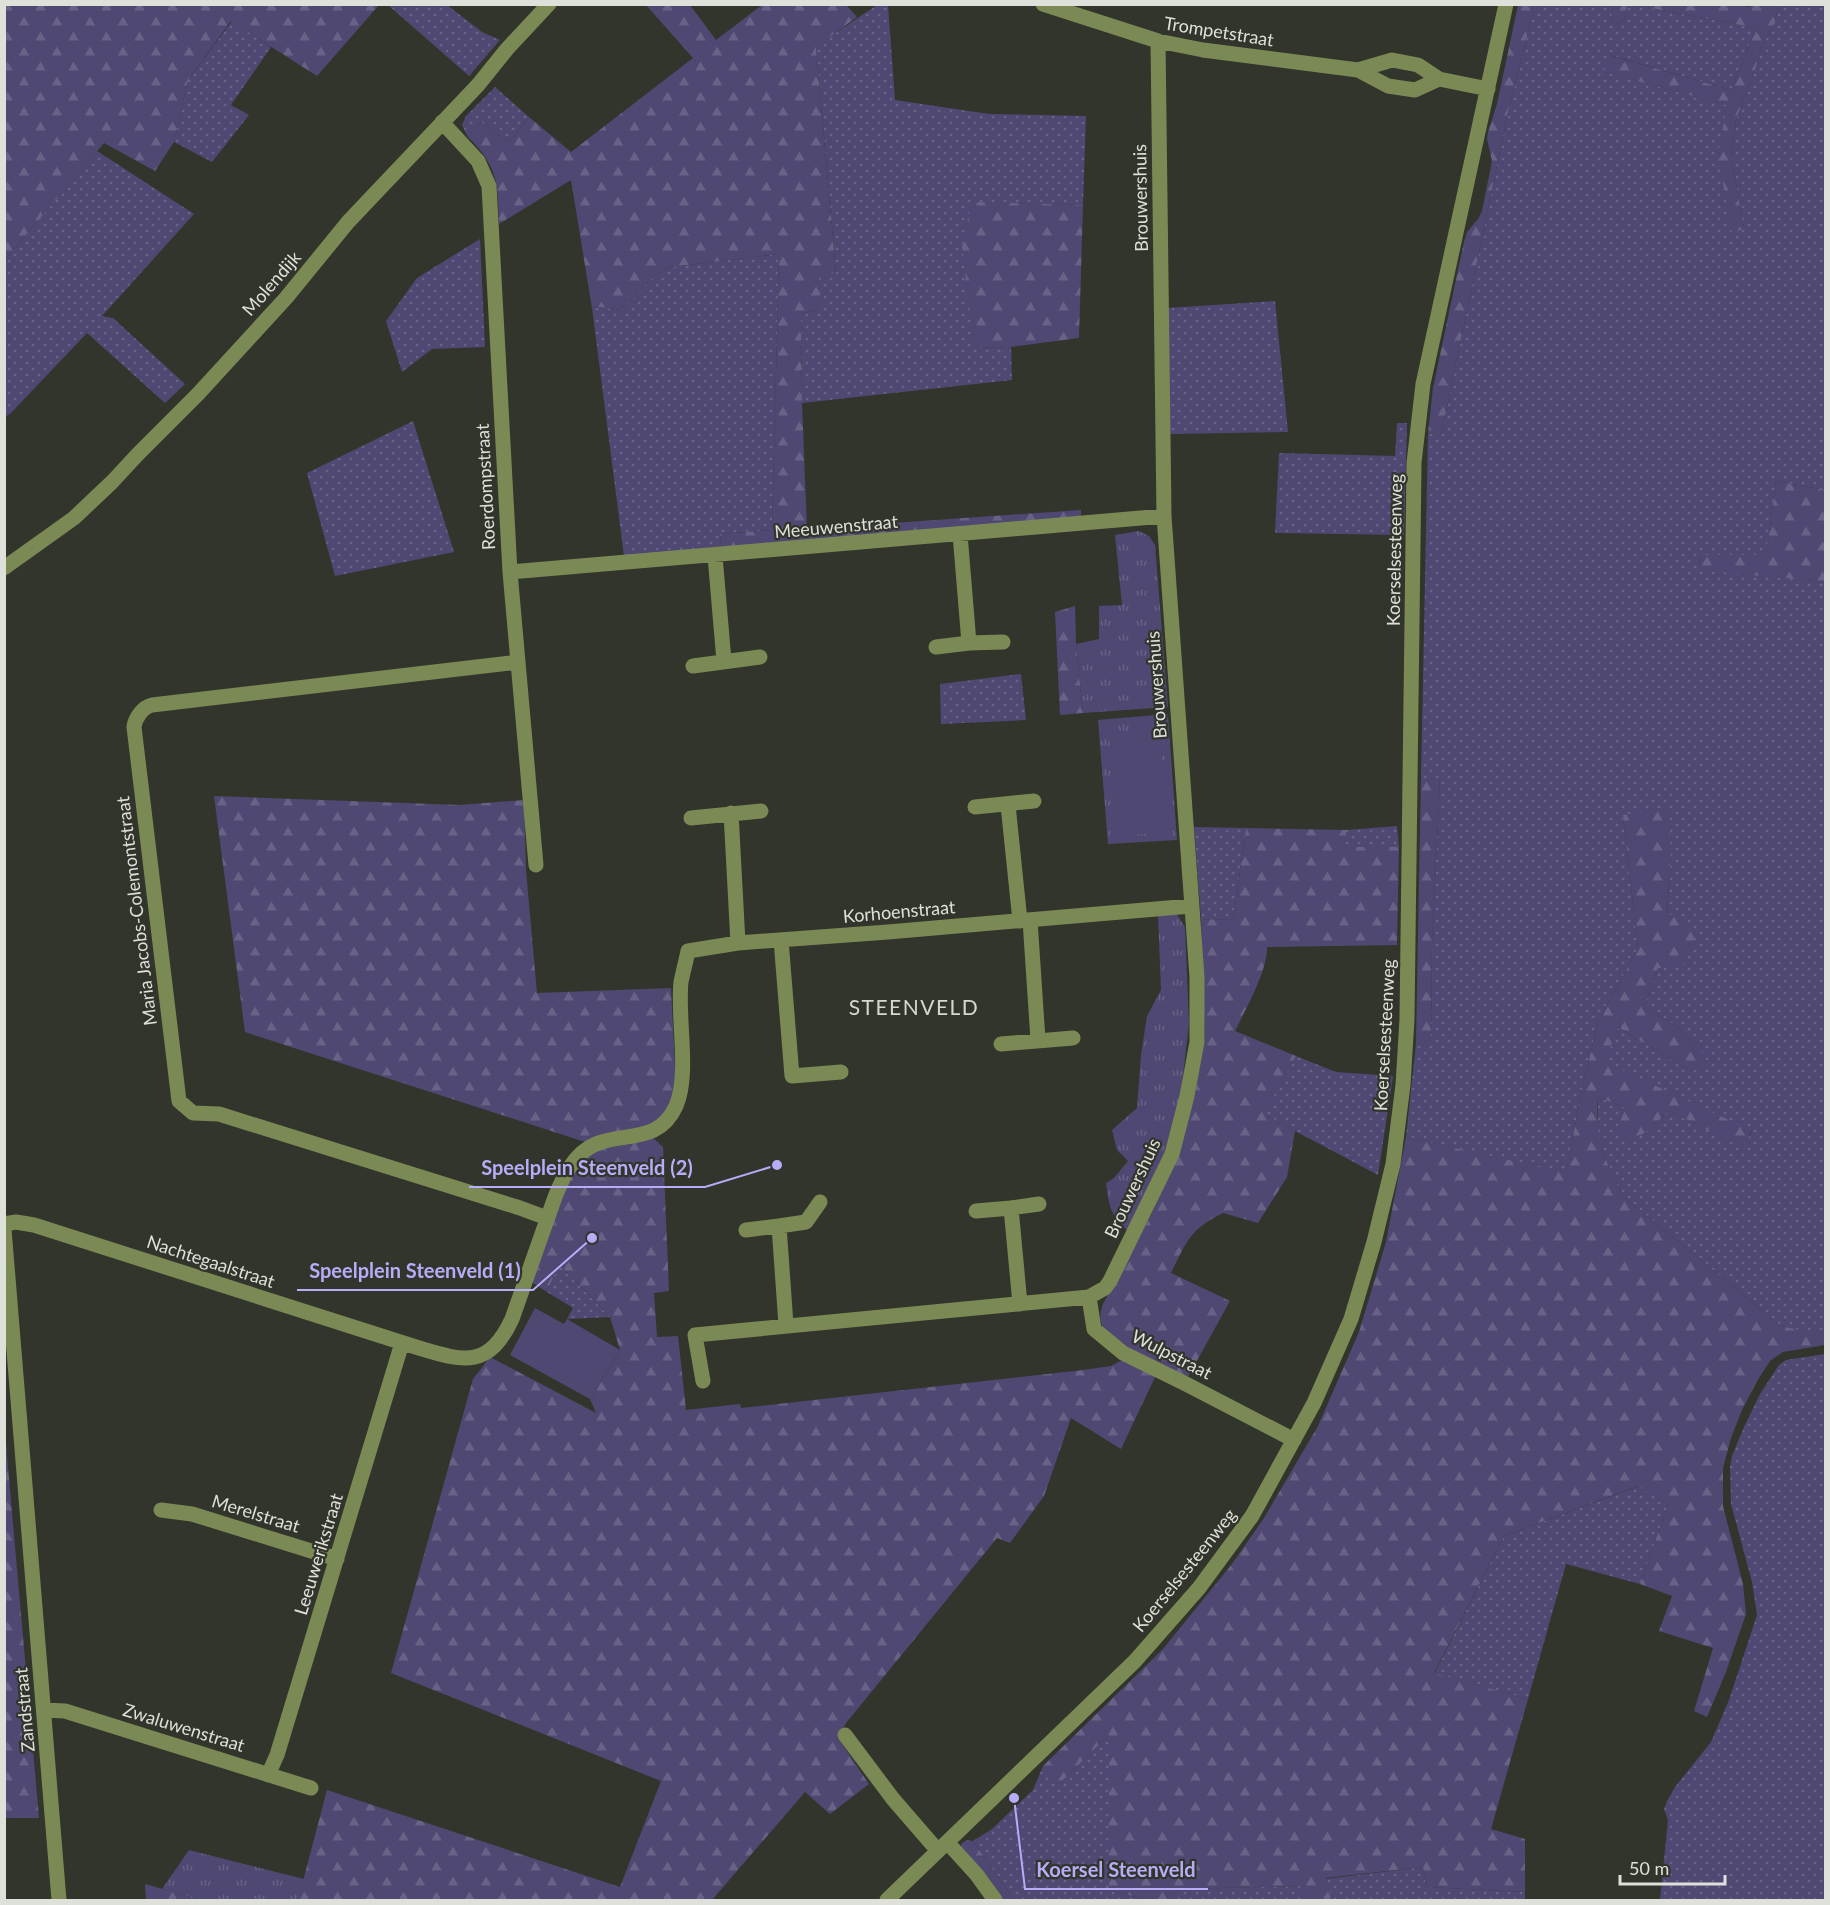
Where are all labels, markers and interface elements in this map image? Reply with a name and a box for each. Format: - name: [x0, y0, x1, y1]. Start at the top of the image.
- street label: Trompetstraat: [1163, 11, 1276, 51]
- street label: Brouwershuis: [1128, 144, 1152, 252]
- street label: Molendijk: [237, 246, 306, 320]
- street label: Roerdompstraat: [471, 423, 499, 551]
- street label: Koerselsesteenweg: [1382, 474, 1406, 626]
- street label: Meeuwenstraat: [773, 510, 899, 542]
- street label: Brouwershuis: [1141, 630, 1171, 740]
- street label: Maria Jacobs-Colemontstraat: [111, 795, 161, 1027]
- street label: Korhoenstraat: [842, 895, 957, 927]
- street label: Koerselsesteenweg: [1369, 958, 1399, 1112]
- district label: STEENVELD: [849, 994, 979, 1019]
- street label: Brouwershuis: [1099, 1134, 1165, 1242]
- callout: Speelplein Steenveld (2): [469, 1149, 705, 1187]
- text: Speelplein Steenveld (2): [481, 1155, 693, 1179]
- street label: Nachtegaalstraat: [144, 1230, 278, 1292]
- callout: Speelplein Steenveld (1): [297, 1252, 533, 1290]
- text: Speelplein Steenveld (1): [309, 1258, 521, 1282]
- street label: Wulpstraat: [1128, 1324, 1216, 1384]
- street label: Merelstraat: [209, 1489, 303, 1537]
- street label: Leeuwerikstraat: [289, 1490, 347, 1617]
- street label: Koerselsesteenweg: [1128, 1504, 1240, 1636]
- street label: Zandstraat: [9, 1666, 39, 1753]
- street label: Zwaluwenstraat: [120, 1698, 248, 1756]
- scale bar: [1620, 1848, 1725, 1886]
- callout: Koersel Steenveld: [1025, 1851, 1208, 1889]
- text: Koersel Steenveld: [1036, 1857, 1196, 1881]
- text: 50 m: [1629, 1857, 1669, 1879]

